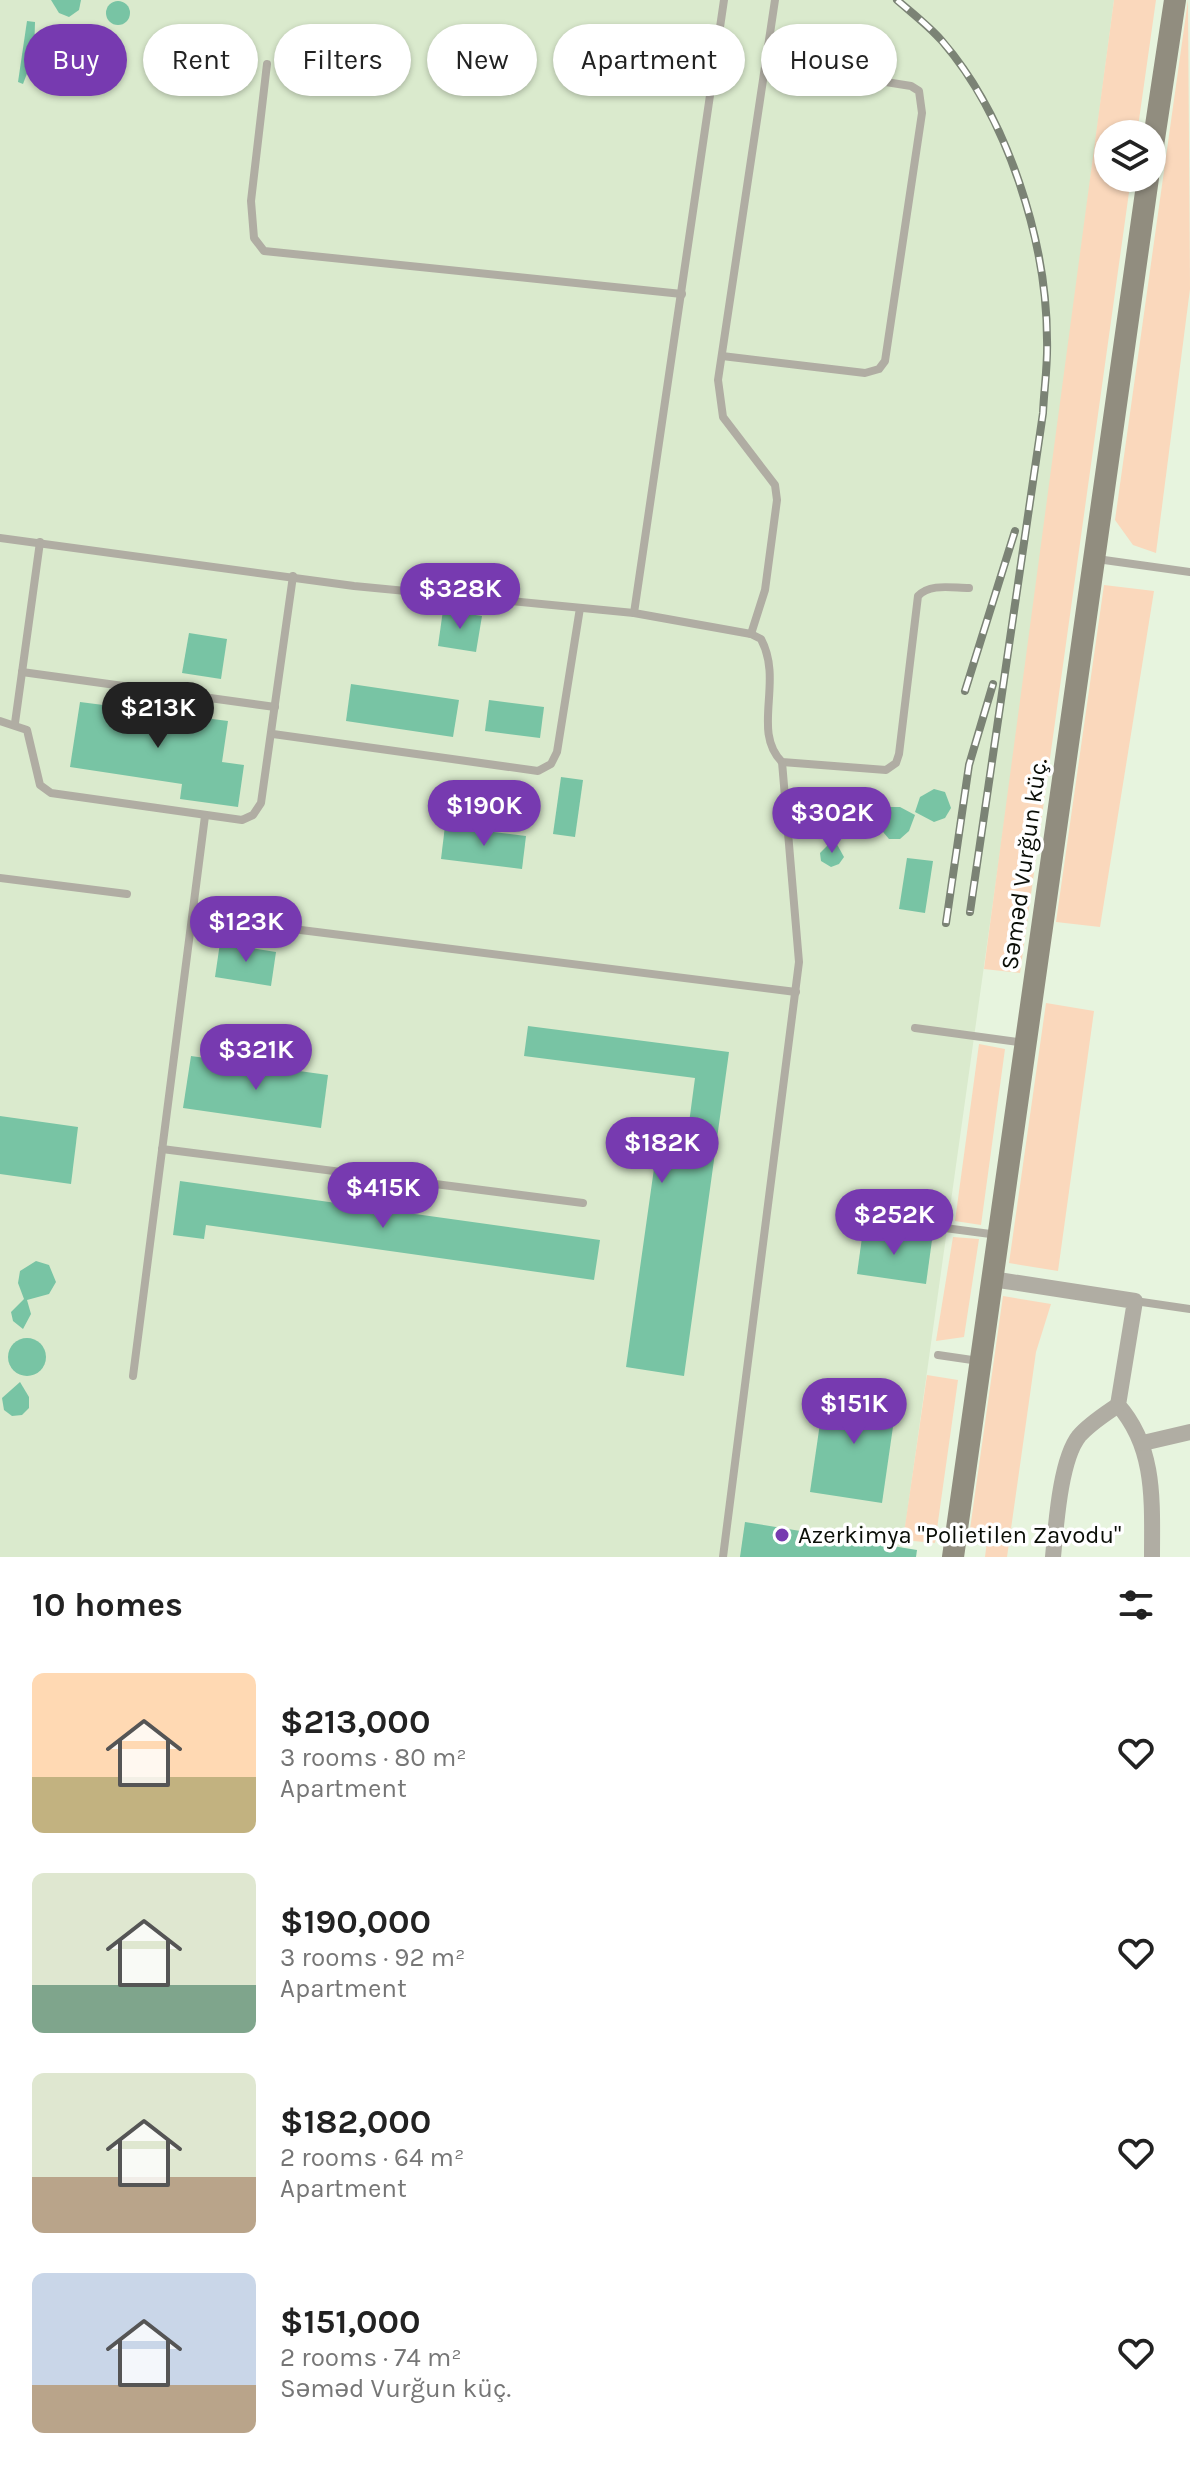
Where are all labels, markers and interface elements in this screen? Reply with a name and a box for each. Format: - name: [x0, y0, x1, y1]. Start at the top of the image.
- chip: Buy: [24, 24, 127, 96]
- chip: Rent: [143, 24, 258, 96]
- chip: Filters: [274, 24, 411, 96]
- chip: New: [427, 24, 537, 96]
- chip: Apartment: [553, 24, 745, 96]
- chip: House: [761, 24, 897, 96]
- map controls: [1094, 120, 1166, 192]
- button: layers: [1094, 120, 1166, 192]
- pin: $328K: [404, 563, 516, 631]
- text: $328K: [418, 573, 502, 604]
- pin: $213K: [102, 682, 214, 750]
- text: $213K: [120, 692, 196, 723]
- street label: Səməd Vurğun küç.: [995, 756, 1053, 972]
- pin: $190K: [428, 780, 540, 848]
- pin: $302K: [776, 787, 888, 855]
- text: $190K: [446, 790, 522, 821]
- text: $302K: [790, 797, 874, 828]
- pin: $123K: [190, 896, 302, 964]
- text: $123K: [208, 906, 284, 937]
- pin: $321K: [200, 1024, 312, 1092]
- text: $321K: [218, 1034, 294, 1065]
- pin: $182K: [606, 1117, 718, 1185]
- text: $182K: [624, 1127, 700, 1158]
- pin: $415K: [327, 1162, 439, 1230]
- text: $415K: [346, 1172, 420, 1203]
- pin: $252K: [838, 1189, 950, 1257]
- text: $252K: [853, 1199, 935, 1230]
- pin: $151K: [798, 1378, 910, 1446]
- text: $151K: [820, 1388, 888, 1419]
- place label: Azerkimya "Polietilen Zavodu": [798, 1521, 1121, 1549]
- marker: Azerkimya "Polietilen Zavodu": [773, 1526, 791, 1544]
- icon: filters: [1114, 1583, 1158, 1627]
- text: 10 homes: [32, 1585, 183, 1625]
- text: $213,000: [280, 1702, 430, 1742]
- icon: home: [96, 1705, 192, 1801]
- icon: heart: [1114, 1731, 1158, 1775]
- text: 3 rooms · 80 m²: [280, 1742, 467, 1773]
- text: Apartment: [280, 1773, 407, 1804]
- text: $190,000: [280, 1902, 431, 1942]
- icon: home: [96, 1905, 192, 2001]
- icon: heart: [1114, 1931, 1158, 1975]
- text: 3 rooms · 92 m²: [280, 1942, 465, 1973]
- text: Apartment: [280, 1973, 407, 2004]
- text: $182,000: [280, 2102, 431, 2142]
- icon: home: [96, 2105, 192, 2201]
- icon: heart: [1114, 2131, 1158, 2175]
- text: 2 rooms · 64 m²: [280, 2142, 464, 2173]
- text: Apartment: [280, 2173, 407, 2204]
- text: $151,000: [280, 2302, 421, 2342]
- icon: home: [96, 2305, 192, 2401]
- icon: heart: [1114, 2331, 1158, 2375]
- text: 2 rooms · 74 m²: [280, 2342, 462, 2373]
- text: Səməd Vurğun küç.: [280, 2373, 511, 2404]

